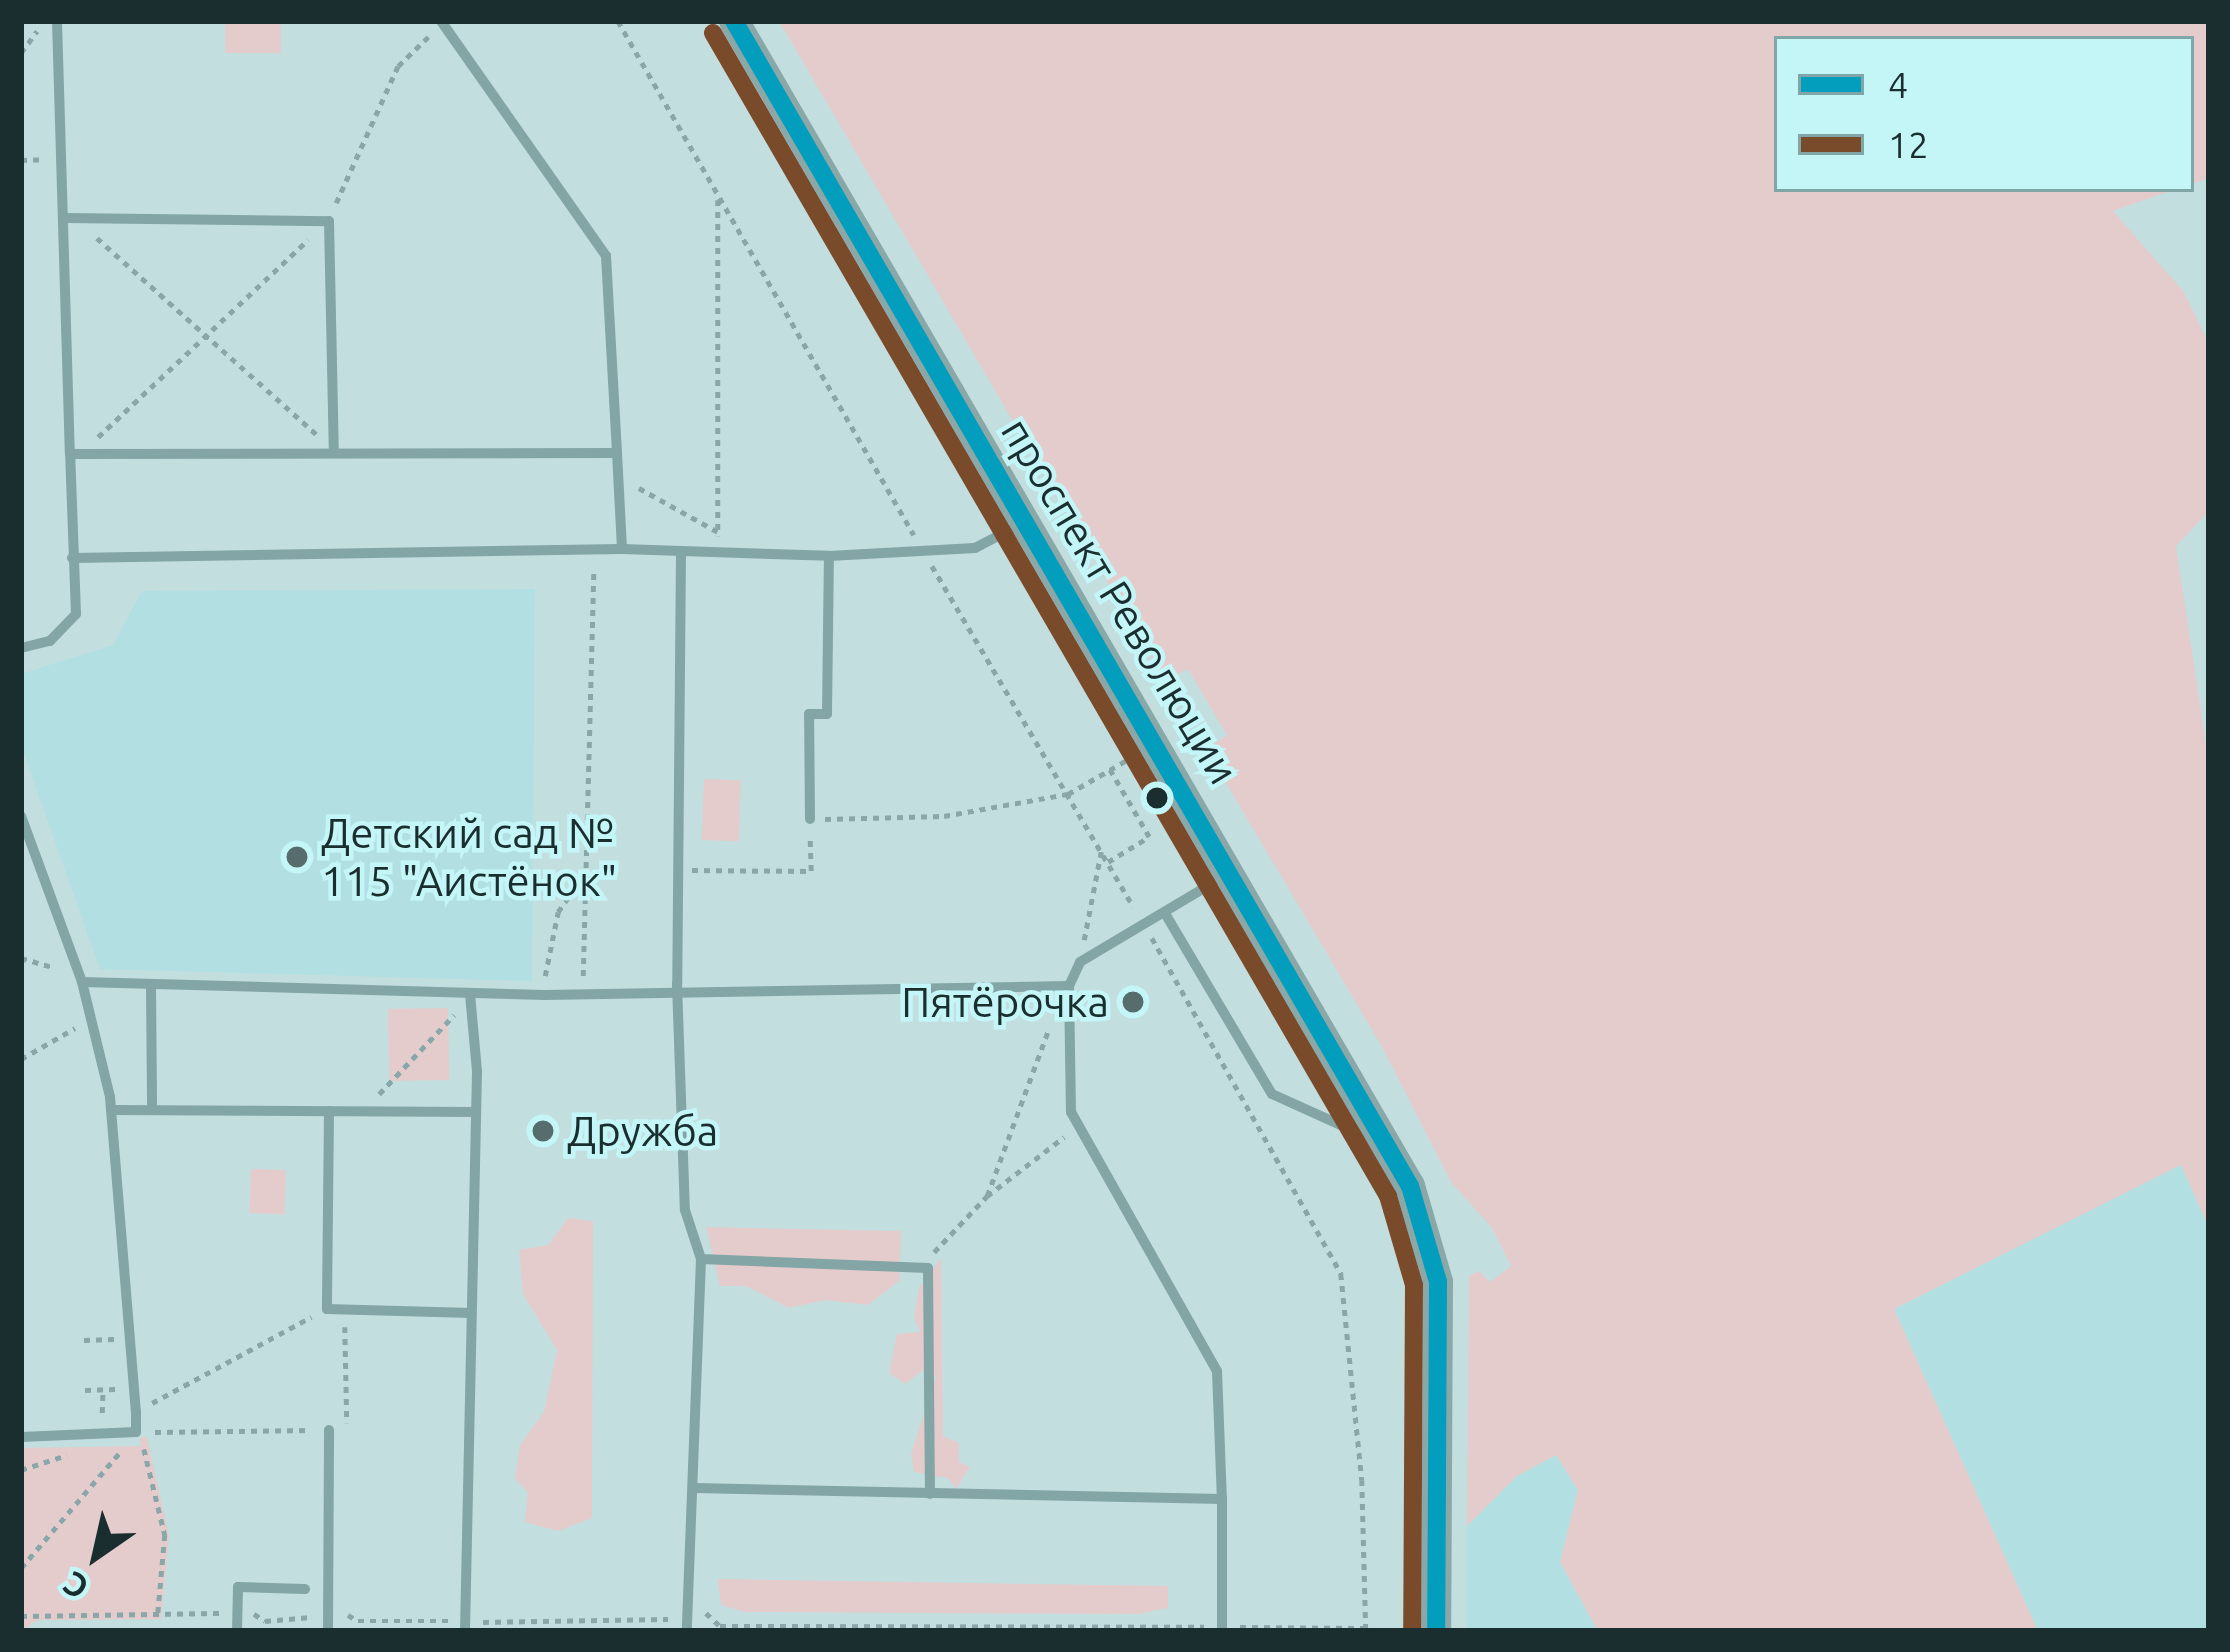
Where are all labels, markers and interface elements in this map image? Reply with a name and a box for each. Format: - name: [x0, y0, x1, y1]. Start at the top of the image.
- legend: [1774, 36, 2194, 192]
- text: 4: [1888, 64, 1908, 105]
- text: 12: [1888, 124, 1929, 165]
- street label: проспект Революции: [991, 409, 1249, 793]
- unlabelled marker: [1146, 787, 1168, 809]
- place label: Детский сад № 115 "Аистёнок": [321, 808, 617, 906]
- marker: Детский сад № 115 "Аистёнок": [284, 844, 310, 870]
- place label: Пятёрочка: [901, 977, 1109, 1027]
- marker: Пятёрочка: [1120, 989, 1146, 1015]
- place label: Дружба: [567, 1106, 718, 1156]
- marker: Дружба: [530, 1118, 556, 1144]
- north arrow: [36, 1496, 156, 1616]
- text: С: [57, 1565, 95, 1607]

